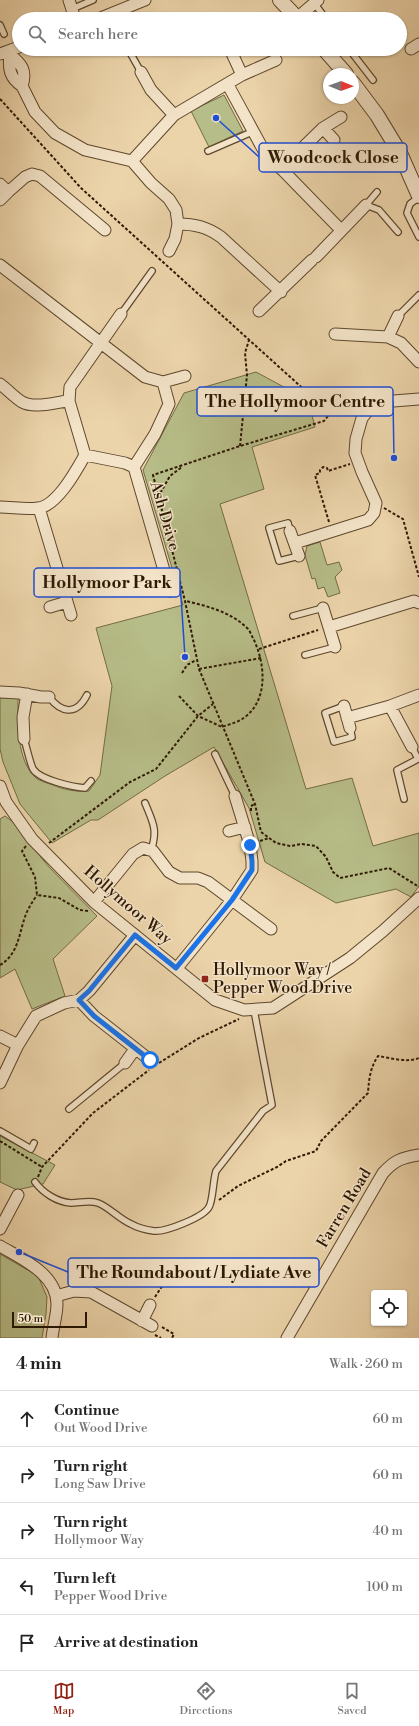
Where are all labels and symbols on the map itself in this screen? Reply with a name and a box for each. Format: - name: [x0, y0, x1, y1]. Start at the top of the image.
- north arrow: [323, 68, 359, 104]
- callout: Woodcock Close: [259, 143, 407, 172]
- text: Woodcock Close: [266, 147, 399, 169]
- callout: The Hollymoor Centre: [197, 387, 393, 416]
- text: The Hollymoor Centre: [205, 391, 385, 413]
- street label: Ash Drive: [145, 478, 184, 553]
- callout: Hollymoor Park: [34, 568, 180, 597]
- text: Hollymoor Park: [42, 572, 172, 594]
- route end: [241, 836, 259, 854]
- street label: Hollymoor Way: [80, 861, 176, 949]
- place label: Hollymoor Way / Pepper Wood Drive: [213, 960, 352, 998]
- marker: Hollymoor Way / Pepper Wood Drive: [200, 974, 210, 984]
- route start: [141, 1051, 159, 1069]
- street label: Farren Road: [312, 1164, 376, 1252]
- callout: The Roundabout / Lydiate Ave: [68, 1258, 319, 1287]
- text: The Roundabout / Lydiate Ave: [77, 1262, 312, 1284]
- scale bar: [12, 1310, 87, 1329]

